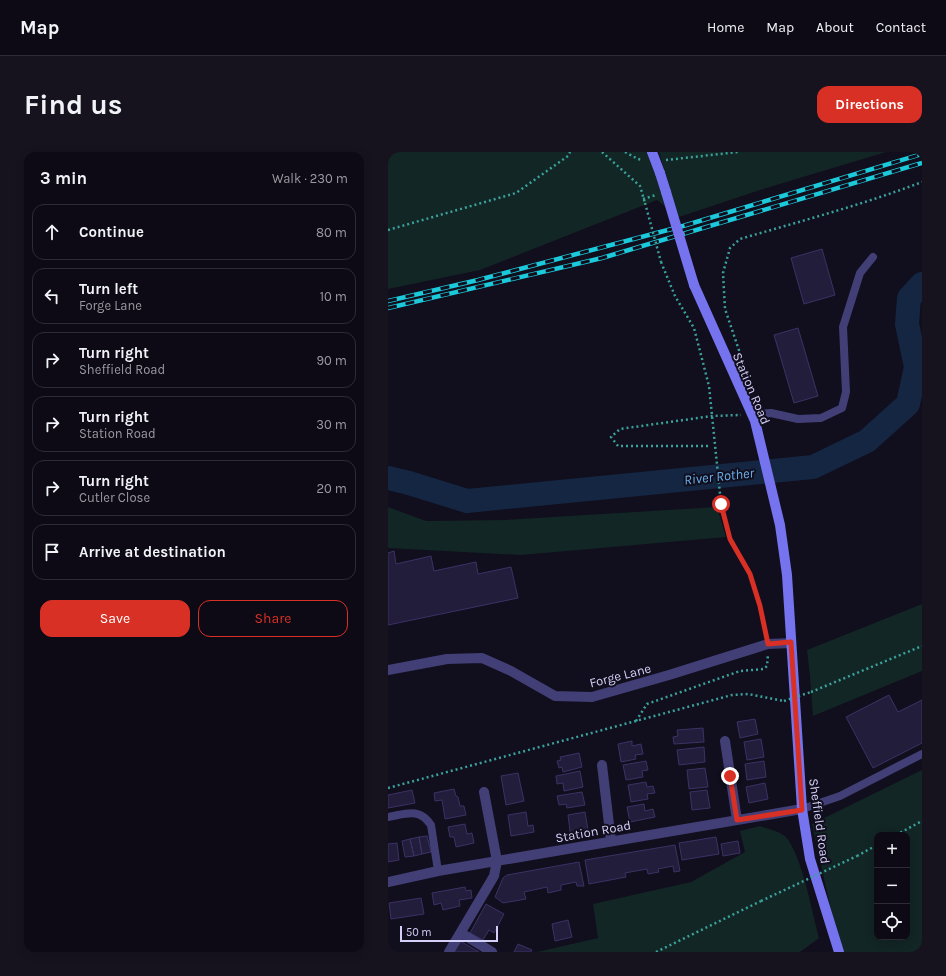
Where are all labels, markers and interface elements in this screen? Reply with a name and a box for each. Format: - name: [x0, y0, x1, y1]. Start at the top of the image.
- text: Map: [20, 17, 59, 39]
- text: Home: [707, 19, 744, 36]
- text: Map: [766, 19, 794, 36]
- text: About: [816, 19, 854, 36]
- text: Contact: [876, 19, 926, 36]
- button: Directions: [817, 86, 922, 123]
- text: Find us: [24, 88, 123, 121]
- text: 3 min: [40, 168, 87, 188]
- text: Walk · 230 m: [272, 171, 348, 186]
- icon: ahead: [41, 221, 63, 243]
- text: Continue: [79, 223, 144, 241]
- text: 80 m: [316, 225, 347, 240]
- text: Turn left: [79, 280, 138, 298]
- icon: left: [41, 285, 63, 307]
- text: 10 m: [320, 289, 347, 304]
- text: Forge Lane: [79, 298, 142, 313]
- text: Turn right: [79, 344, 149, 362]
- icon: right: [41, 349, 63, 371]
- street label: Station Road: [730, 350, 773, 426]
- text: 90 m: [316, 353, 347, 368]
- text: Sheffield Road: [79, 362, 165, 377]
- text: Turn right: [79, 408, 149, 426]
- icon: right: [41, 413, 63, 435]
- text: 30 m: [316, 417, 347, 432]
- text: Station Road: [79, 426, 156, 441]
- water label: River Rother: [683, 464, 756, 489]
- text: Turn right: [79, 472, 149, 490]
- icon: right: [41, 477, 63, 499]
- text: 20 m: [317, 481, 347, 496]
- text: Cutler Close: [79, 490, 150, 505]
- route start: [712, 495, 730, 513]
- icon: arrive: [41, 541, 63, 563]
- text: Arrive at destination: [79, 543, 226, 561]
- button: Save: [40, 600, 190, 637]
- button: Share: [198, 600, 348, 637]
- street label: Forge Lane: [588, 661, 653, 690]
- route end: [721, 767, 739, 785]
- street label: Sheffield Road: [806, 777, 833, 865]
- street label: Station Road: [554, 817, 632, 846]
- map controls: [874, 832, 910, 940]
- button: +: [874, 832, 910, 868]
- button: −: [874, 868, 910, 904]
- button: locate: [874, 904, 910, 940]
- scale bar: [400, 924, 498, 943]
- text: 50 m: [406, 926, 432, 939]

